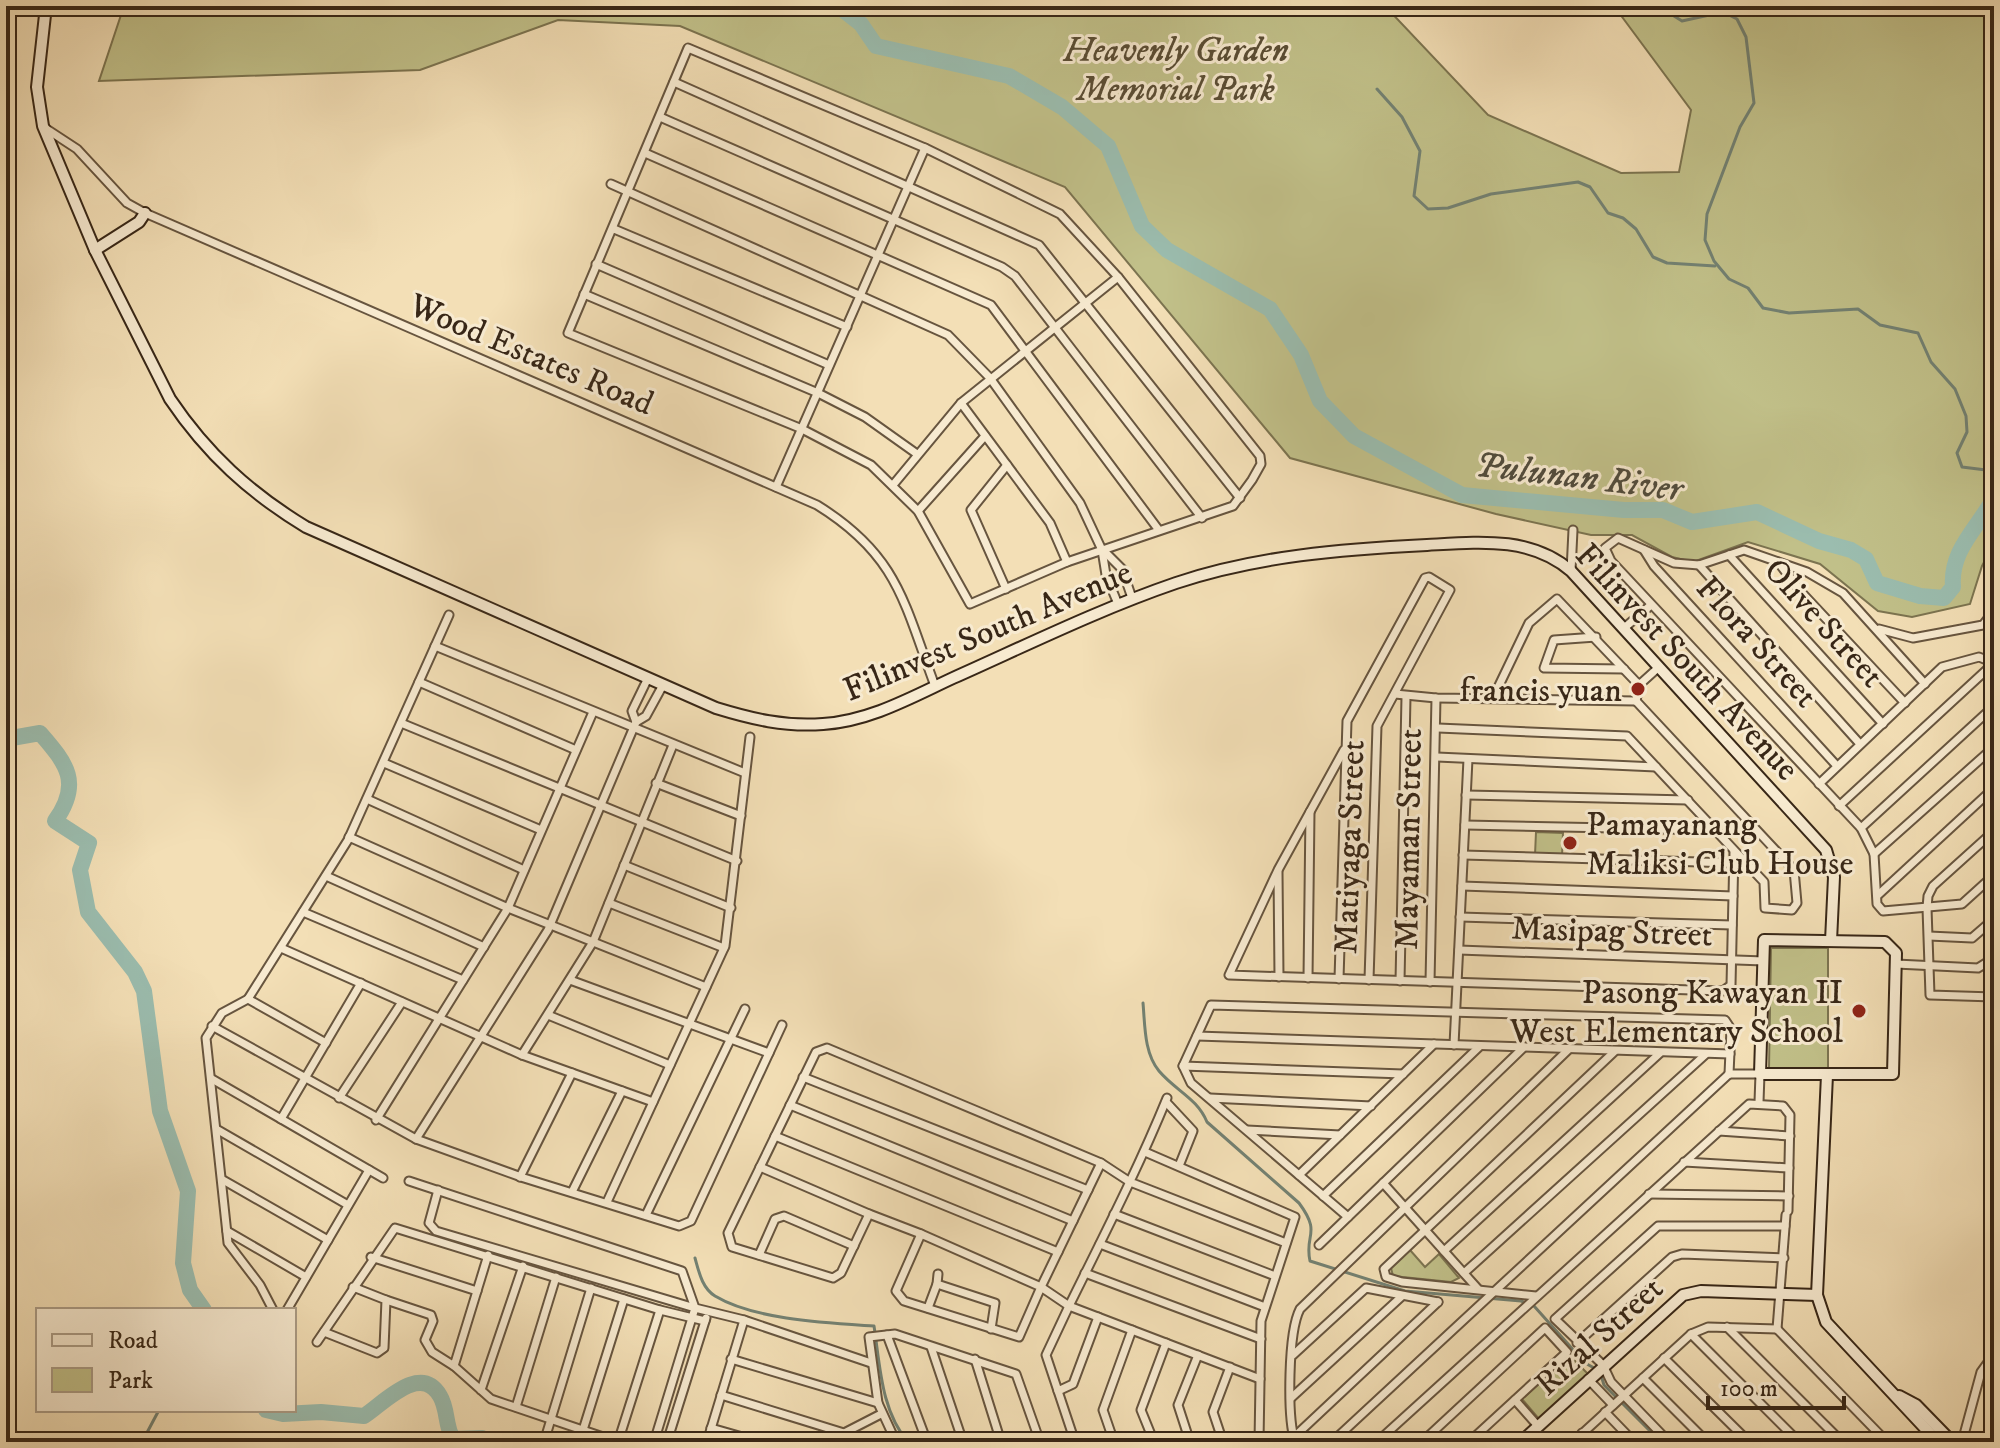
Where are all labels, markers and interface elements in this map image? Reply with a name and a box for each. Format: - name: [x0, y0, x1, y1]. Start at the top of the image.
- park label: Heavenly Garden Memorial Park: [1062, 30, 1289, 111]
- street label: Wood Estates Road: [402, 284, 660, 425]
- water label: Pulunan River: [1473, 442, 1688, 513]
- street label: Filinvest South Avenue: [1566, 535, 1807, 790]
- street label: Olive Street: [1755, 550, 1893, 697]
- street label: Filinvest South Avenue: [837, 552, 1138, 712]
- street label: Flora Street: [1687, 568, 1826, 717]
- place label: francis yuan: [1460, 670, 1622, 712]
- marker: francis yuan: [1629, 680, 1647, 698]
- street label: Mayaman Street: [1386, 728, 1432, 950]
- street label: Matiyaga Street: [1325, 739, 1375, 955]
- place label: Pamayanang Maliksi Club House: [1586, 804, 1854, 885]
- marker: Pamayanang Maliksi Club House: [1561, 834, 1579, 852]
- street label: Masipag Street: [1511, 907, 1713, 957]
- place label: Pasong Kawayan II West Elementary School: [1509, 972, 1844, 1053]
- marker: Pasong Kawayan II West Elementary School: [1850, 1002, 1868, 1020]
- street label: Rizal Street: [1526, 1268, 1672, 1405]
- legend: [36, 1308, 296, 1412]
- text: Road: [108, 1326, 158, 1356]
- scale bar: [1708, 1360, 1844, 1410]
- text: Park: [108, 1366, 153, 1396]
- text: 100 m: [1720, 1374, 1778, 1404]

